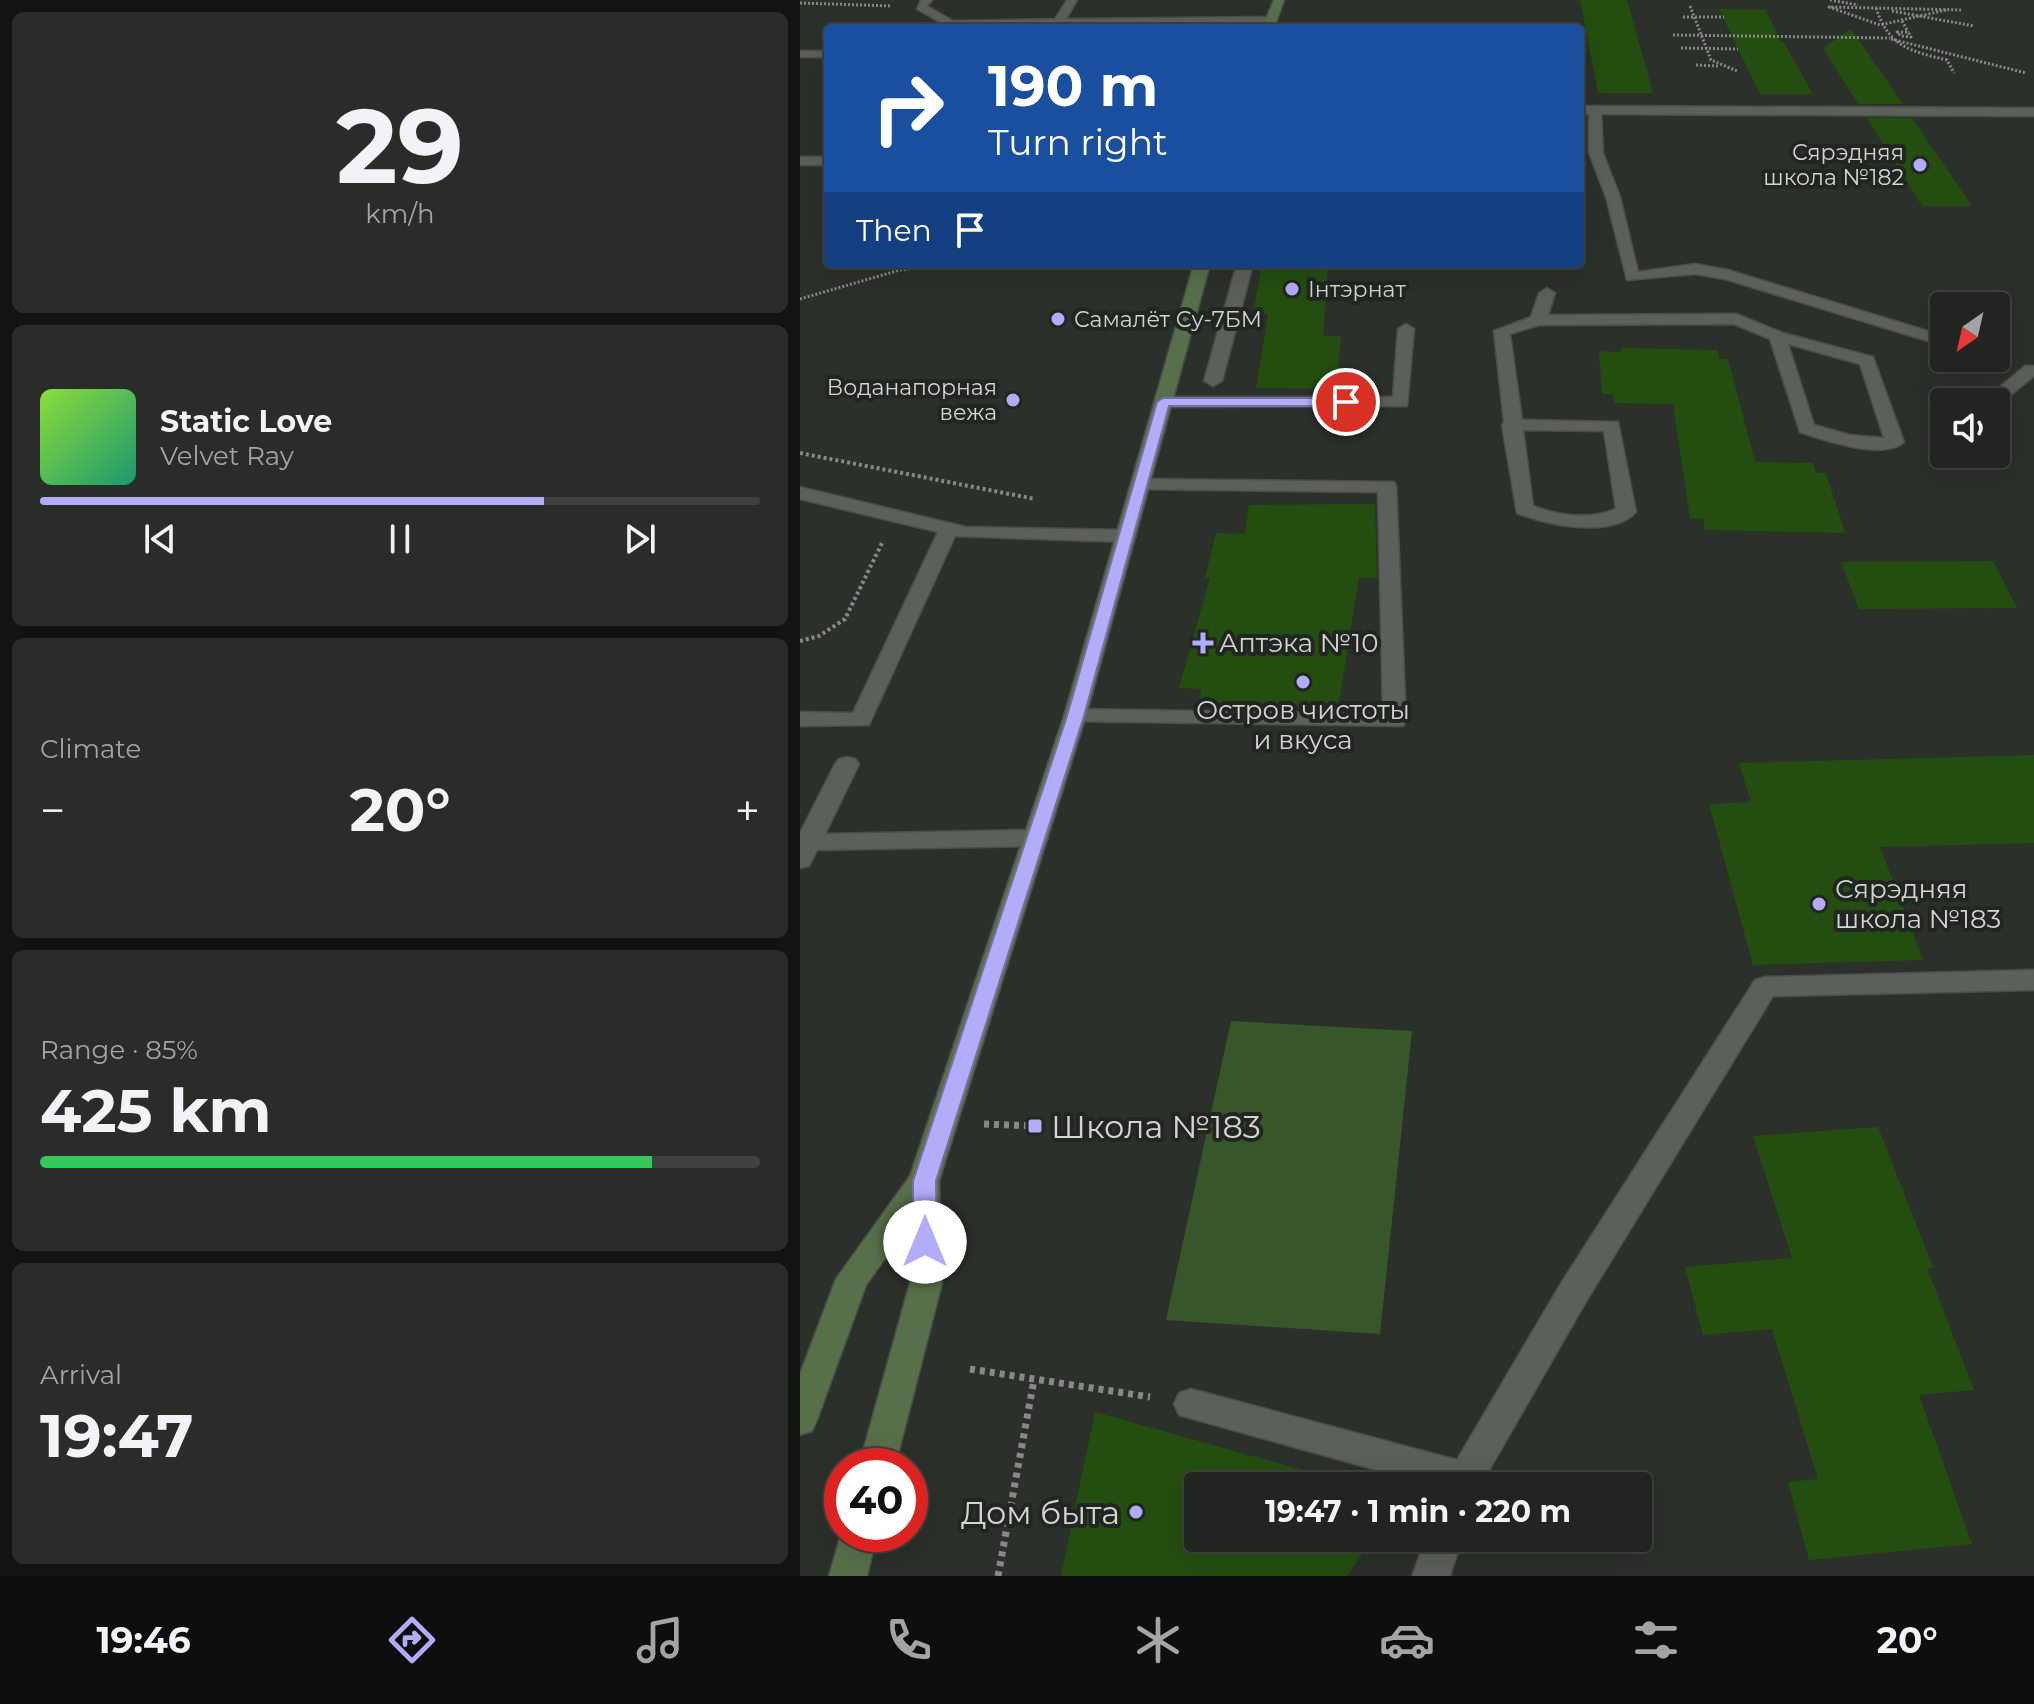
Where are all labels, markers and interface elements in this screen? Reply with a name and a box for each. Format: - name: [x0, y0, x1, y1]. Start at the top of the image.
- text: 190 m: [988, 52, 1158, 120]
- icon: right: [856, 56, 960, 160]
- text: 29: [336, 82, 464, 209]
- text: Turn right: [988, 120, 1168, 164]
- place label: Сярэдняя школа №182: [1763, 139, 1904, 191]
- marker: Сярэдняя школа №182: [1911, 156, 1929, 174]
- text: km/h: [365, 198, 435, 230]
- icon: arrive: [948, 208, 992, 252]
- text: Then: [856, 212, 932, 249]
- place label: Інтэрнат: [1308, 276, 1406, 303]
- marker: Інтэрнат: [1283, 280, 1301, 298]
- north arrow: [1930, 292, 2010, 372]
- map controls: [1930, 292, 2010, 468]
- place label: Самалёт Су-7БМ: [1074, 306, 1262, 333]
- marker: Самалёт Су-7БМ: [1049, 310, 1067, 328]
- pin: [1312, 368, 1380, 436]
- place label: Воданапорная вежа: [827, 374, 997, 426]
- icon: arrive: [1324, 380, 1368, 424]
- button: sound: [1930, 388, 2010, 468]
- marker: Воданапорная вежа: [1004, 391, 1022, 409]
- text: Static Love: [160, 403, 332, 440]
- text: Velvet Ray: [160, 440, 294, 472]
- icon: previous: [138, 517, 182, 561]
- icon: pause: [378, 517, 422, 561]
- icon: next: [618, 517, 662, 561]
- place label: Аптэка №10: [1219, 627, 1378, 659]
- marker: Аптэка №10: [1194, 634, 1212, 652]
- marker: Остров чистоты и вкуса: [1294, 673, 1312, 691]
- place label: Остров чистоты и вкуса: [1196, 694, 1410, 756]
- text: Climate: [40, 733, 141, 765]
- text: 20°: [349, 773, 451, 846]
- text: −: [40, 783, 65, 837]
- text: +: [735, 783, 760, 837]
- place label: Сярэдняя школа №183: [1835, 873, 2001, 935]
- marker: Сярэдняя школа №183: [1810, 895, 1828, 913]
- text: Range · 85%: [40, 1034, 198, 1066]
- text: 425 km: [40, 1074, 271, 1147]
- place label: Школа №183: [1051, 1107, 1261, 1146]
- marker: Школа №183: [1026, 1117, 1044, 1135]
- position arrow: [883, 1200, 967, 1284]
- text: Arrival: [40, 1359, 122, 1391]
- text: 19:47: [40, 1399, 194, 1472]
- speed limit sign: 40: [824, 1448, 928, 1552]
- place label: Дом быта: [961, 1493, 1120, 1532]
- text: 19:47 · 1 min · 220 m: [1265, 1493, 1571, 1530]
- marker: Дом быта: [1127, 1503, 1145, 1521]
- icon: directions: [384, 1612, 440, 1668]
- icon: music: [632, 1612, 688, 1668]
- icon: phone: [881, 1612, 937, 1668]
- icon: climate: [1130, 1612, 1186, 1668]
- icon: car: [1379, 1612, 1435, 1668]
- icon: filters: [1628, 1612, 1684, 1668]
- text: 19:46: [96, 1618, 191, 1662]
- text: 20°: [1877, 1618, 1938, 1662]

